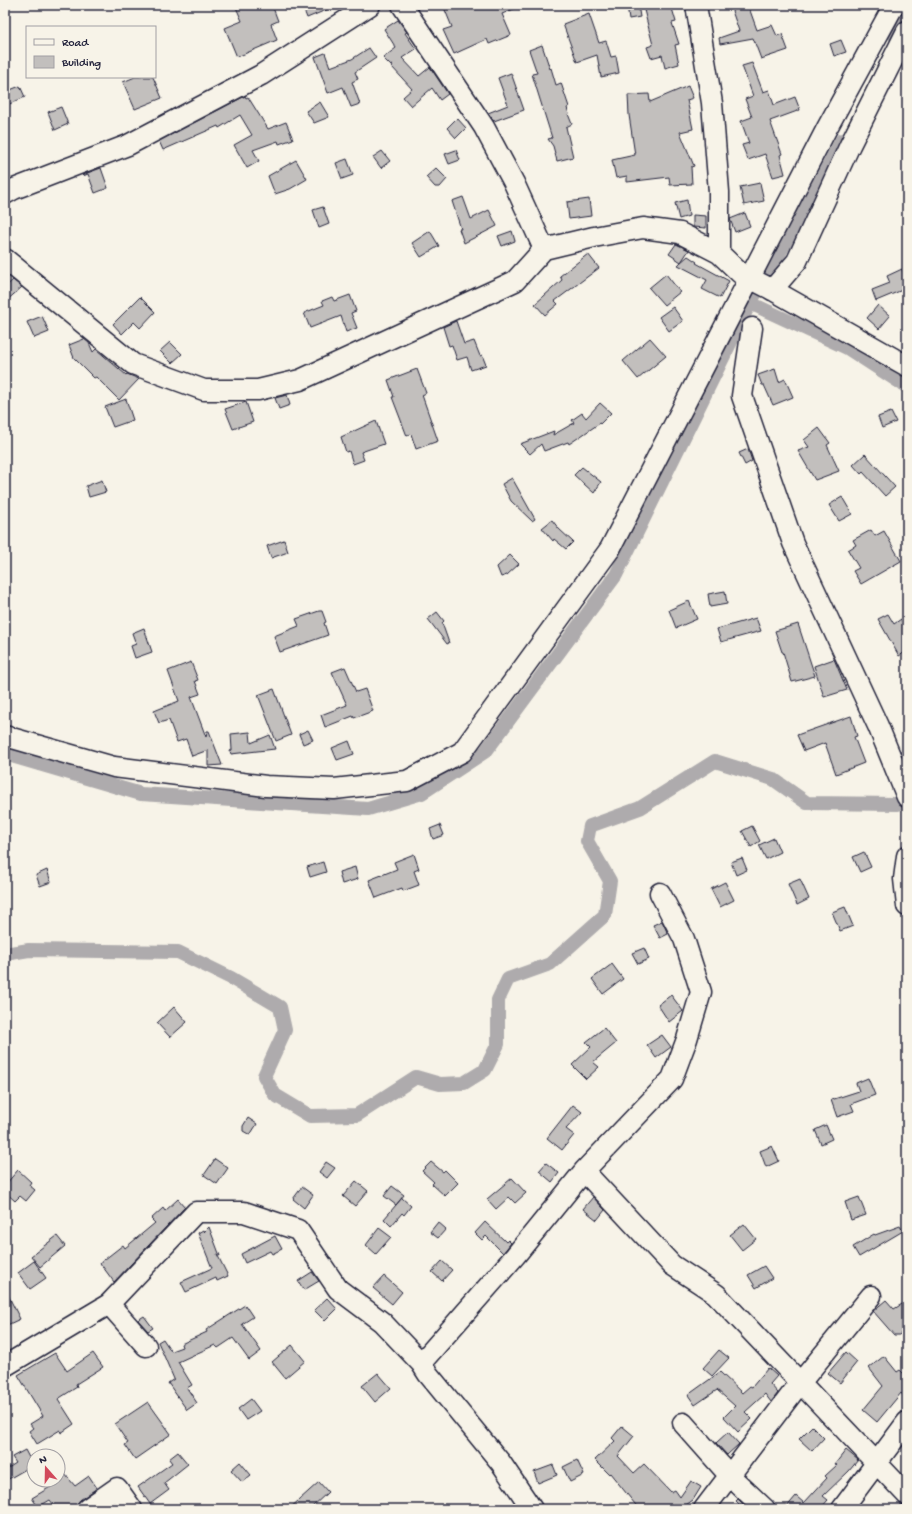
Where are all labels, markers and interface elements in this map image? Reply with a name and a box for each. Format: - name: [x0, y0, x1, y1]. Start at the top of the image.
- legend: [26, 26, 156, 78]
- text: Road: [62, 37, 89, 51]
- text: Building: [61, 57, 101, 71]
- north arrow: [26, 1448, 66, 1488]
- text: N: [38, 1454, 49, 1467]

